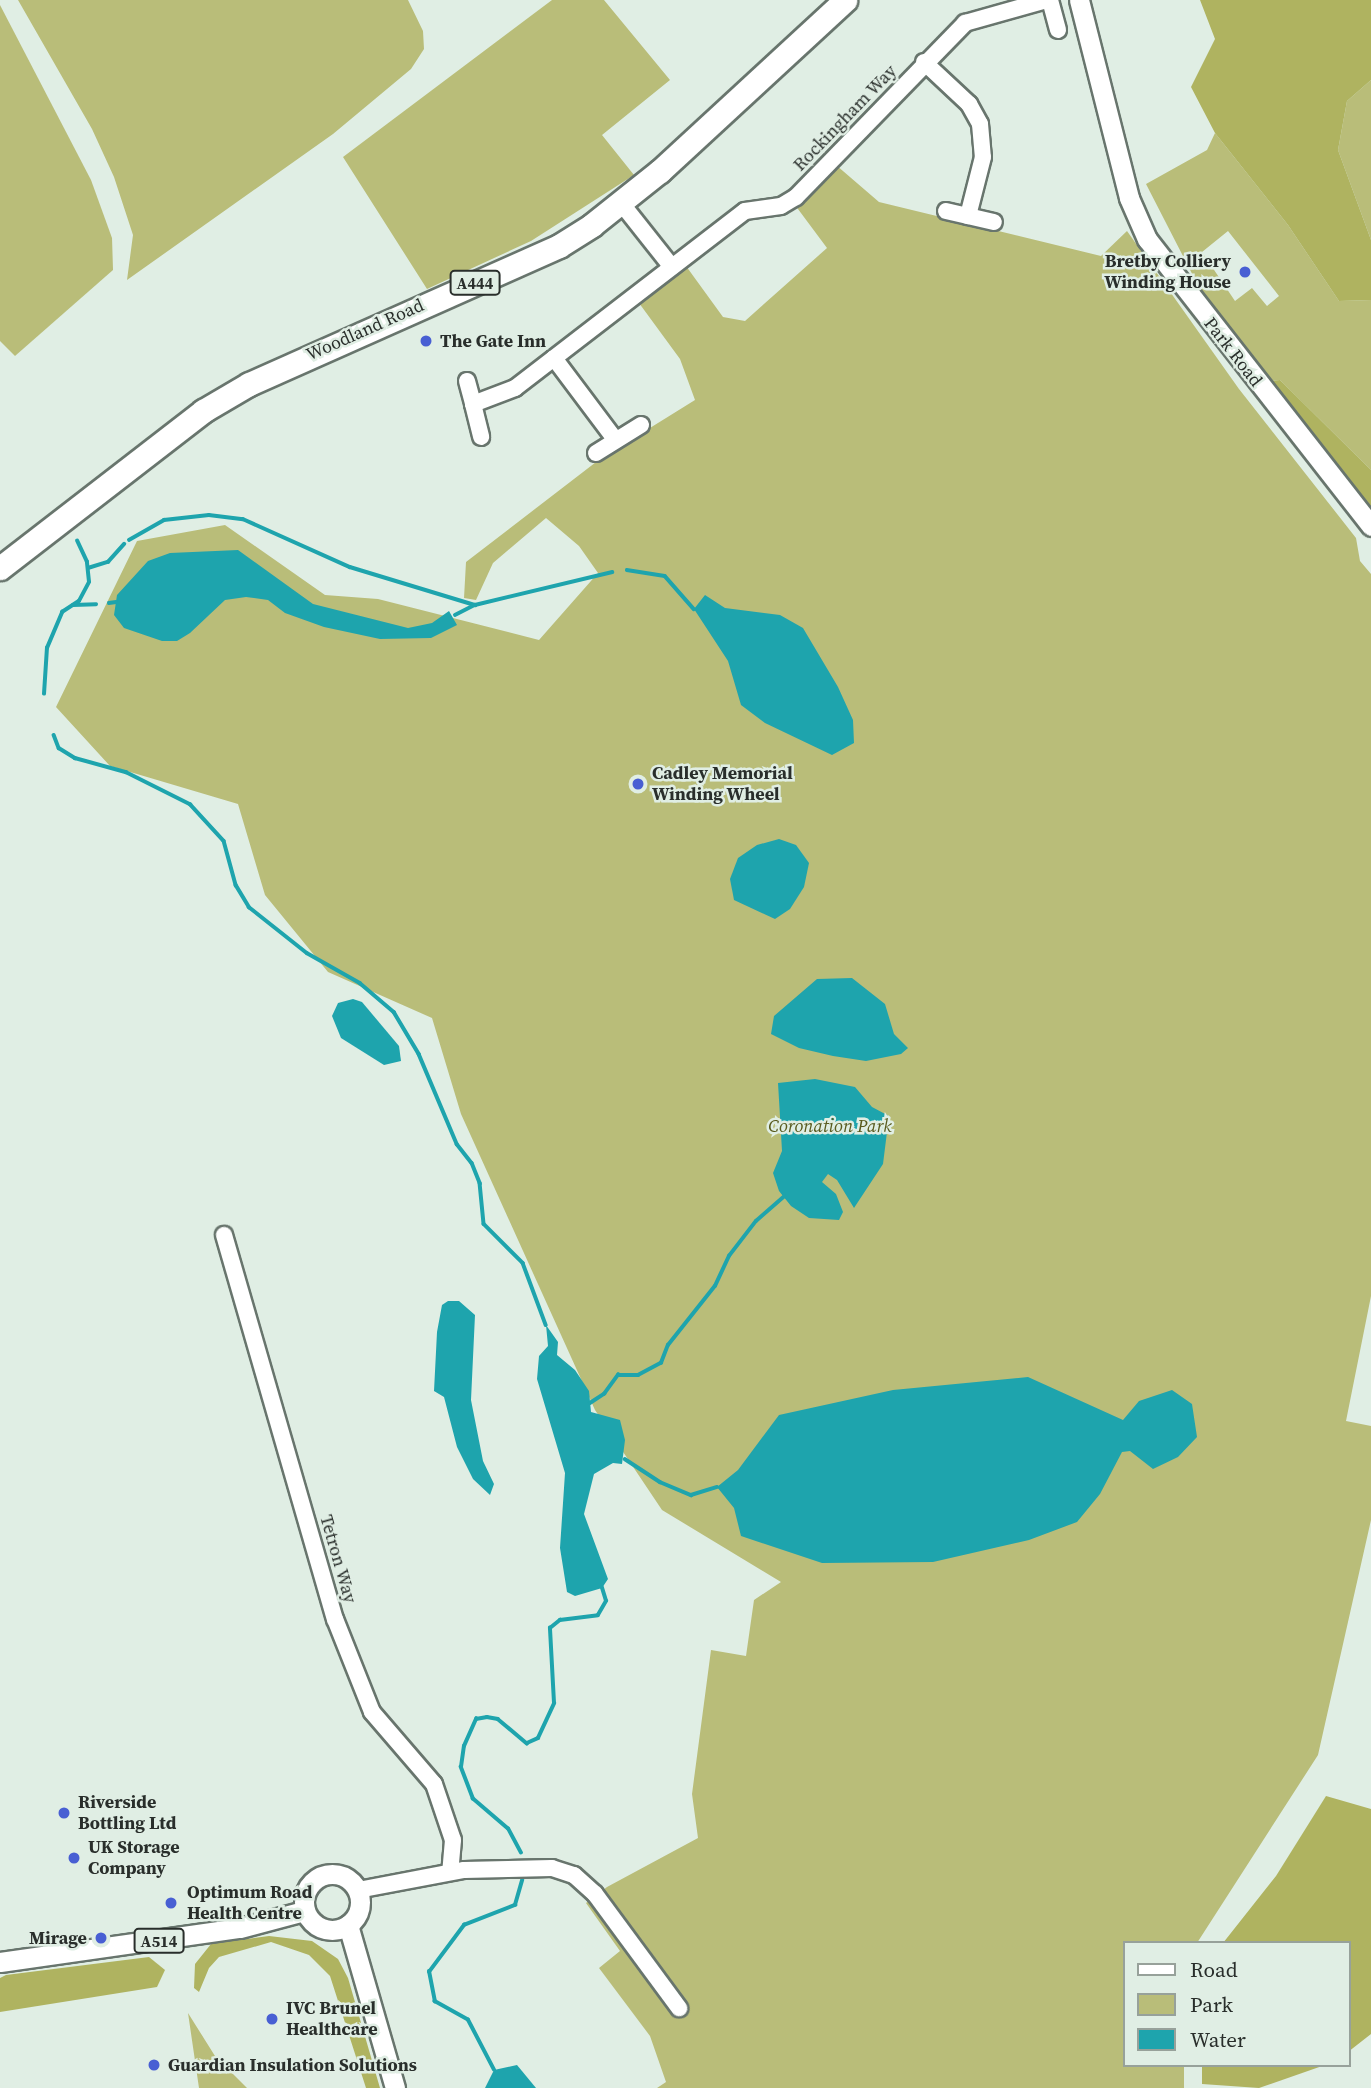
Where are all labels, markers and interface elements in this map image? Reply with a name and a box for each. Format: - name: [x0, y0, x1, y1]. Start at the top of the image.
- street label: Rockingham Way: [789, 60, 901, 176]
- place label: Bretby Colliery Winding House: [1104, 251, 1231, 294]
- marker: Bretby Colliery Winding House: [1237, 264, 1253, 280]
- road number: A444: [449, 270, 501, 296]
- street label: Woodland Road: [303, 294, 427, 366]
- street label: Park Road: [1199, 313, 1267, 391]
- place label: The Gate Inn: [440, 330, 546, 352]
- marker: The Gate Inn: [418, 333, 434, 349]
- place label: Cadley Memorial Winding Wheel: [652, 763, 793, 806]
- marker: Cadley Memorial Winding Wheel: [630, 776, 646, 792]
- park label: Coronation Park: [768, 1115, 892, 1137]
- street label: Tetron Way: [315, 1512, 361, 1606]
- place label: Riverside Bottling Ltd: [78, 1792, 176, 1834]
- marker: Riverside Bottling Ltd: [56, 1805, 72, 1821]
- place label: UK Storage Company: [88, 1837, 180, 1880]
- marker: UK Storage Company: [66, 1850, 82, 1866]
- place label: Optimum Road Health Centre: [187, 1882, 312, 1924]
- marker: Optimum Road Health Centre: [161, 1893, 181, 1913]
- place label: Mirage: [29, 1927, 87, 1949]
- road number: A514: [133, 1928, 185, 1954]
- marker: Mirage: [93, 1930, 109, 1946]
- legend: [1122, 1941, 1350, 2067]
- text: Road: [1190, 1955, 1238, 1984]
- text: Park: [1190, 1990, 1233, 2019]
- place label: IVC Brunel Healthcare: [286, 1998, 378, 2040]
- marker: IVC Brunel Healthcare: [264, 2011, 280, 2027]
- text: Water: [1190, 2025, 1246, 2054]
- place label: Guardian Insulation Solutions: [168, 2054, 417, 2076]
- marker: Guardian Insulation Solutions: [146, 2057, 162, 2073]

